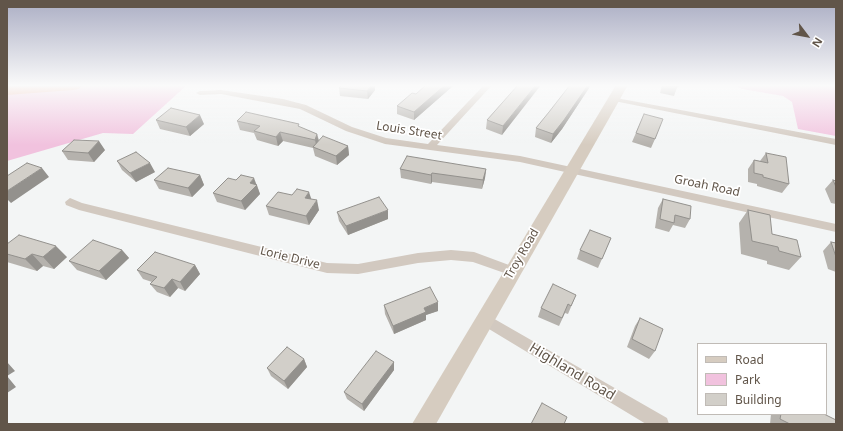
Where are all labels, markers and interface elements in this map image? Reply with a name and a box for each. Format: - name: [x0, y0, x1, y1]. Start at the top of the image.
- north arrow: [787, 16, 827, 56]
- text: N: [809, 35, 826, 50]
- street label: Louis Street: [375, 119, 443, 143]
- street label: Groah Road: [673, 172, 741, 200]
- street label: Troy Road: [502, 226, 542, 282]
- street label: Lorie Drive: [259, 244, 321, 272]
- street label: Highland Road: [526, 340, 618, 404]
- legend: [697, 343, 827, 415]
- text: Road: [735, 351, 764, 368]
- text: Park: [735, 371, 760, 388]
- text: Building: [735, 391, 782, 408]

